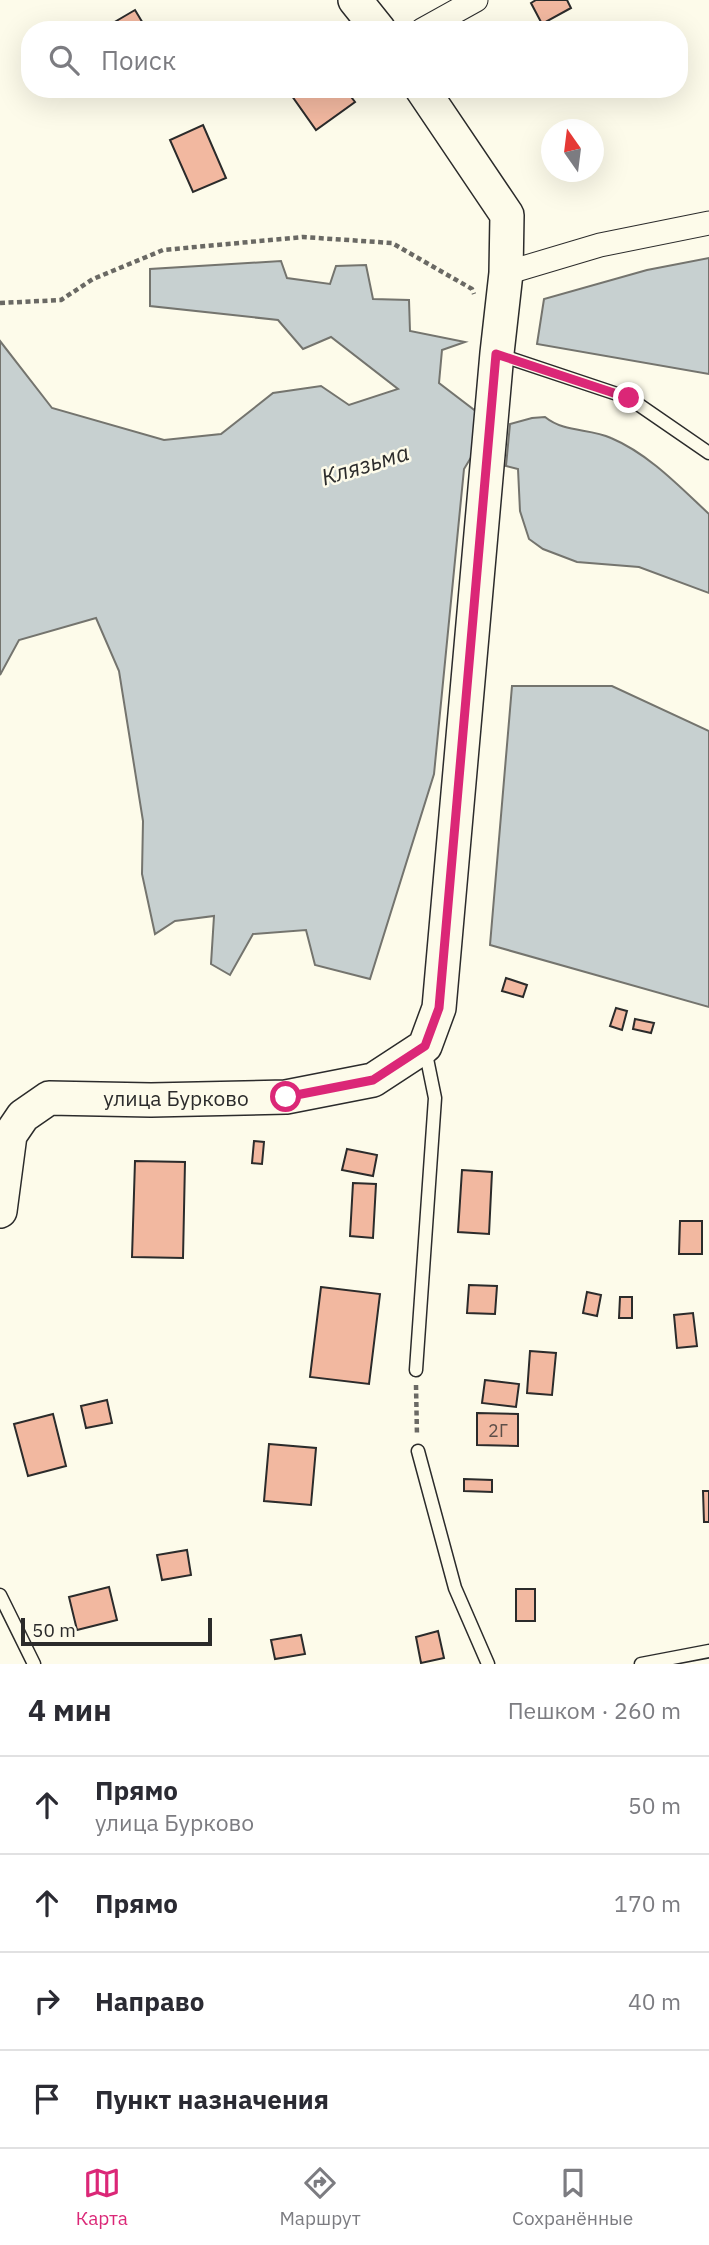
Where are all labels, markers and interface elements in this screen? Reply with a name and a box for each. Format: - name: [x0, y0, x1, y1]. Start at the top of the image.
- search box: [21, 21, 688, 98]
- icon: search: [45, 41, 83, 79]
- text: Поиск: [101, 43, 176, 77]
- north arrow: [541, 119, 604, 182]
- route end: [613, 382, 644, 413]
- water label: Клязьма: [317, 436, 413, 492]
- route start: [270, 1081, 301, 1112]
- street label: улица Бурково: [103, 1084, 249, 1112]
- house number: 2Г: [488, 1419, 508, 1442]
- scale bar: [21, 1615, 212, 1647]
- text: 50 m: [32, 1618, 76, 1642]
- text: 4 мин: [28, 1690, 112, 1729]
- text: Пешком · 260 m: [508, 1695, 681, 1725]
- text: Прямо: [95, 1773, 178, 1807]
- icon: ahead: [28, 1786, 66, 1824]
- text: 50 m: [628, 1790, 681, 1820]
- text: улица Бурково: [95, 1807, 254, 1837]
- icon: ahead: [28, 1884, 66, 1922]
- text: Прямо: [95, 1886, 178, 1920]
- text: 170 m: [614, 1888, 681, 1918]
- icon: right: [28, 1982, 66, 2020]
- text: Направо: [95, 1984, 204, 2018]
- text: 40 m: [628, 1986, 681, 2016]
- icon: arrive: [28, 2080, 66, 2118]
- text: Пункт назначения: [95, 2082, 329, 2116]
- tab: Карта: [76, 2164, 128, 2230]
- tab: Маршрут: [279, 2164, 361, 2230]
- tab: Сохранённые: [512, 2164, 633, 2230]

